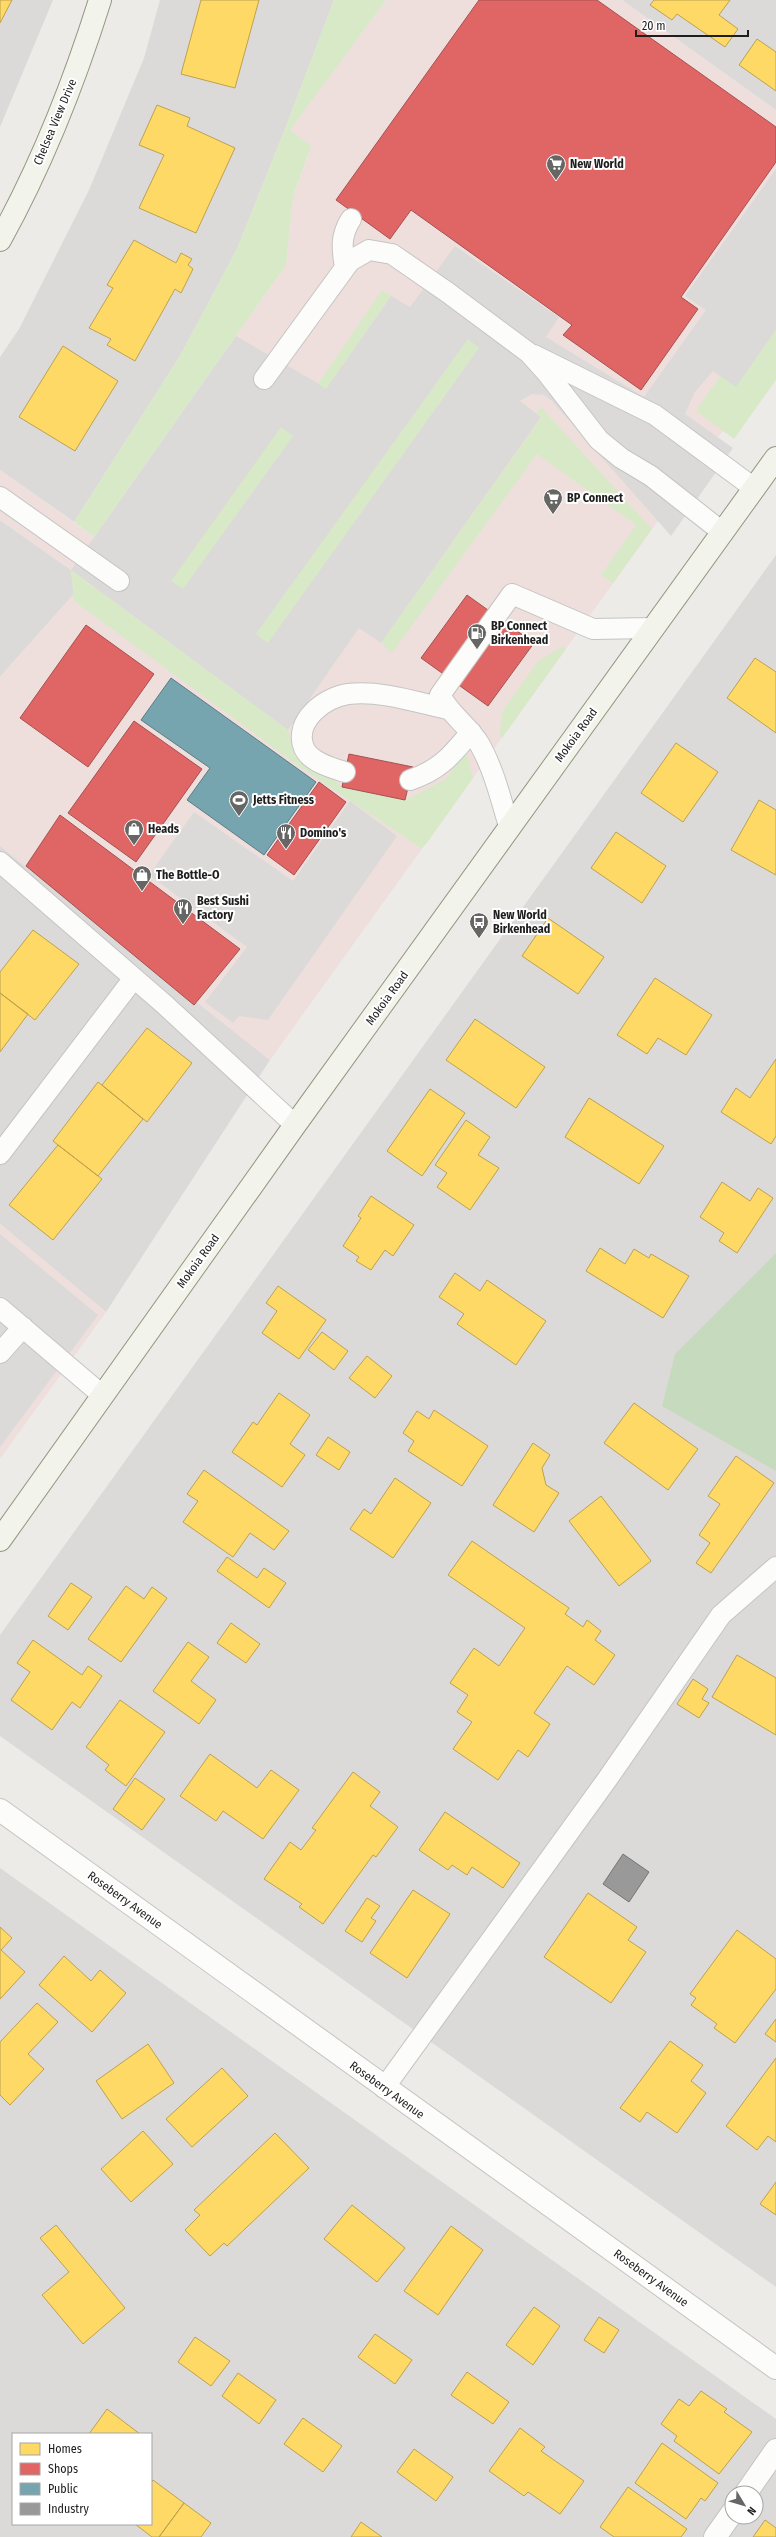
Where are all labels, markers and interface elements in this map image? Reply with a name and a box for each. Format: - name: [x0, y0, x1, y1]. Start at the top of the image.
- scale bar: [636, 12, 748, 38]
- text: 20 m: [642, 19, 666, 33]
- street label: Chelsea View Drive: [31, 77, 79, 167]
- supermarket icon: New World: [545, 153, 567, 181]
- place label: New World: [570, 157, 624, 171]
- supermarket icon: BP Connect: [542, 487, 564, 515]
- place label: BP Connect: [567, 491, 624, 505]
- place label: BP Connect Birkenhead: [491, 619, 548, 647]
- fuel station icon: BP Connect Birkenhead: [466, 622, 488, 650]
- street label: Mokoia Road: [552, 705, 600, 765]
- sports icon: Jetts Fitness: [228, 789, 250, 817]
- place label: Jetts Fitness: [252, 793, 315, 807]
- shop icon: Heads: [123, 818, 145, 846]
- place label: Heads: [148, 822, 180, 836]
- restaurant icon: Domino's: [275, 822, 297, 850]
- place label: Domino's: [300, 826, 347, 840]
- shop icon: The Bottle-O: [131, 864, 153, 892]
- place label: The Bottle-O: [156, 868, 220, 882]
- place label: Best Sushi Factory: [197, 894, 249, 922]
- restaurant icon: Best Sushi Factory: [172, 897, 194, 925]
- place label: New World Birkenhead: [493, 908, 550, 936]
- bus stop icon: New World Birkenhead: [468, 911, 490, 939]
- street label: Mokoia Road: [363, 968, 411, 1028]
- street label: Mokoia Road: [174, 1231, 222, 1291]
- street label: Roseberry Avenue: [85, 1868, 165, 1932]
- street label: Roseberry Avenue: [347, 2058, 427, 2122]
- street label: Roseberry Avenue: [611, 2246, 691, 2310]
- legend: [12, 2433, 152, 2525]
- text: Homes: [48, 2442, 82, 2456]
- text: Shops: [48, 2462, 78, 2476]
- text: Public: [48, 2482, 78, 2496]
- north arrow: [724, 2485, 764, 2525]
- text: Industry: [48, 2502, 89, 2516]
- text: N: [744, 2504, 759, 2517]

